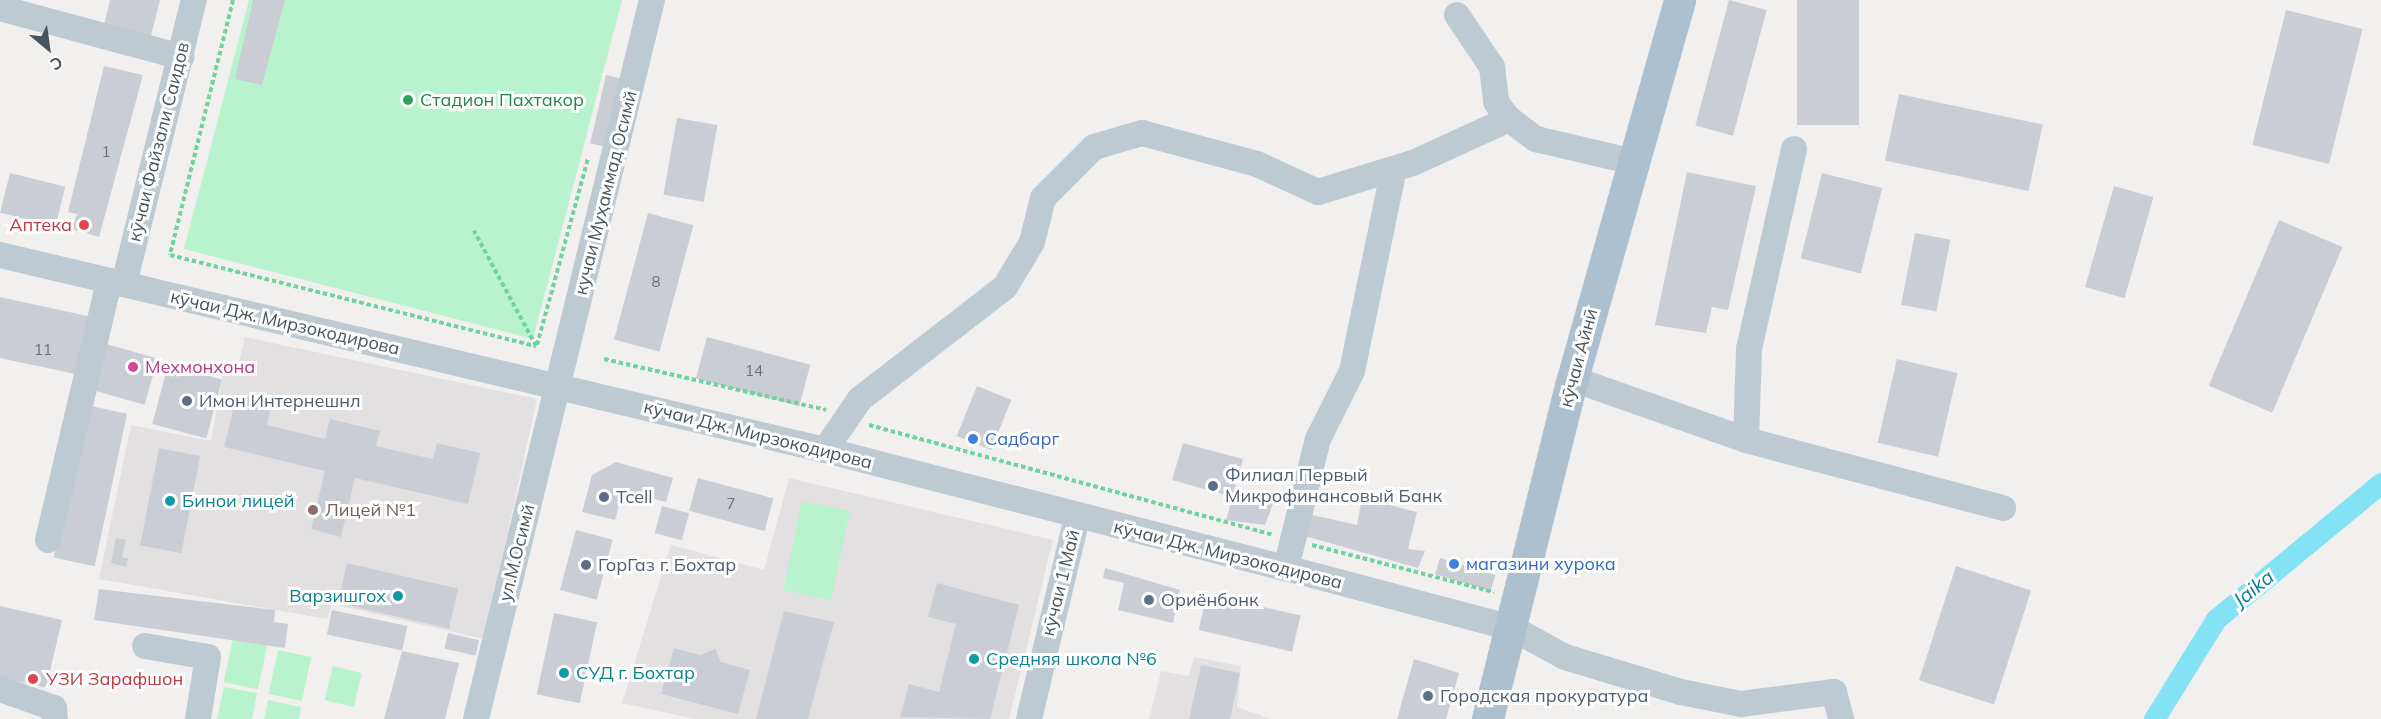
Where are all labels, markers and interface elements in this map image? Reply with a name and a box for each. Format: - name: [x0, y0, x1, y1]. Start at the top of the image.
- north arrow: [18, 18, 78, 78]
- street label: кӯчаи Файзали Саидов: [124, 40, 194, 244]
- text: С: [47, 52, 66, 75]
- place label: Стадион Пахтакор: [420, 89, 584, 111]
- street label: кучаи Муҳаммад Осимй: [570, 89, 642, 297]
- marker: Стадион Пахтакор: [401, 93, 415, 107]
- house number: 1: [102, 143, 110, 161]
- place label: Аптека: [9, 214, 72, 236]
- marker: Аптека: [77, 218, 91, 232]
- house number: 8: [652, 273, 660, 291]
- street label: кӯчаи Дж. Мирзокодирова: [168, 286, 402, 360]
- street label: кӯчаи Айнӣ: [1555, 306, 1603, 410]
- house number: 11: [34, 341, 52, 359]
- place label: Мехмонхона: [145, 356, 255, 378]
- marker: Мехмонхона: [126, 360, 140, 374]
- house number: 14: [745, 362, 763, 380]
- place label: Имон Интернешнл: [199, 390, 361, 412]
- marker: Имон Интернешнл: [180, 394, 194, 408]
- street label: кӯчаи Дж. Мирзокодирова: [642, 396, 874, 474]
- place label: Садбарг: [985, 428, 1060, 450]
- marker: Садбарг: [966, 432, 980, 446]
- place label: Филиал Первый Микрофинансовый Банк: [1225, 465, 1442, 508]
- marker: Филиал Первый Микрофинансовый Банк: [1206, 479, 1220, 493]
- place label: Tcell: [616, 486, 653, 508]
- place label: Бинои лицей: [182, 490, 294, 512]
- marker: Tcell: [597, 490, 611, 504]
- marker: Бинои лицей: [163, 494, 177, 508]
- house number: 7: [727, 495, 735, 513]
- place label: Лицей №1: [325, 499, 416, 521]
- street label: ул.М.Осимй: [495, 502, 539, 604]
- marker: Лицей №1: [306, 503, 320, 517]
- street label: кӯчаи Дж. Мирзокодирова: [1112, 516, 1344, 594]
- street label: кӯчаи 1 Май: [1037, 528, 1085, 638]
- place label: магазини хурока: [1466, 553, 1616, 575]
- place label: ГорГаз г. Бохтар: [598, 554, 736, 576]
- marker: магазини хурока: [1447, 557, 1461, 571]
- marker: ГорГаз г. Бохтар: [579, 558, 593, 572]
- water label: Jaika: [2228, 564, 2278, 612]
- place label: Варзишгох: [289, 585, 386, 607]
- marker: Варзишгох: [391, 589, 405, 603]
- place label: Ориёнбонк: [1161, 589, 1259, 611]
- marker: Ориёнбонк: [1142, 593, 1156, 607]
- place label: Средняя школа №6: [986, 648, 1157, 670]
- marker: Средняя школа №6: [967, 652, 981, 666]
- place label: СУД г. Бохтар: [576, 662, 695, 684]
- marker: СУД г. Бохтар: [557, 666, 571, 680]
- place label: УЗИ Зарафшон: [46, 668, 183, 690]
- marker: УЗИ Зарафшон: [24, 670, 42, 688]
- place label: Городская прокуратура: [1440, 685, 1648, 707]
- marker: Городская прокуратура: [1421, 689, 1435, 703]

